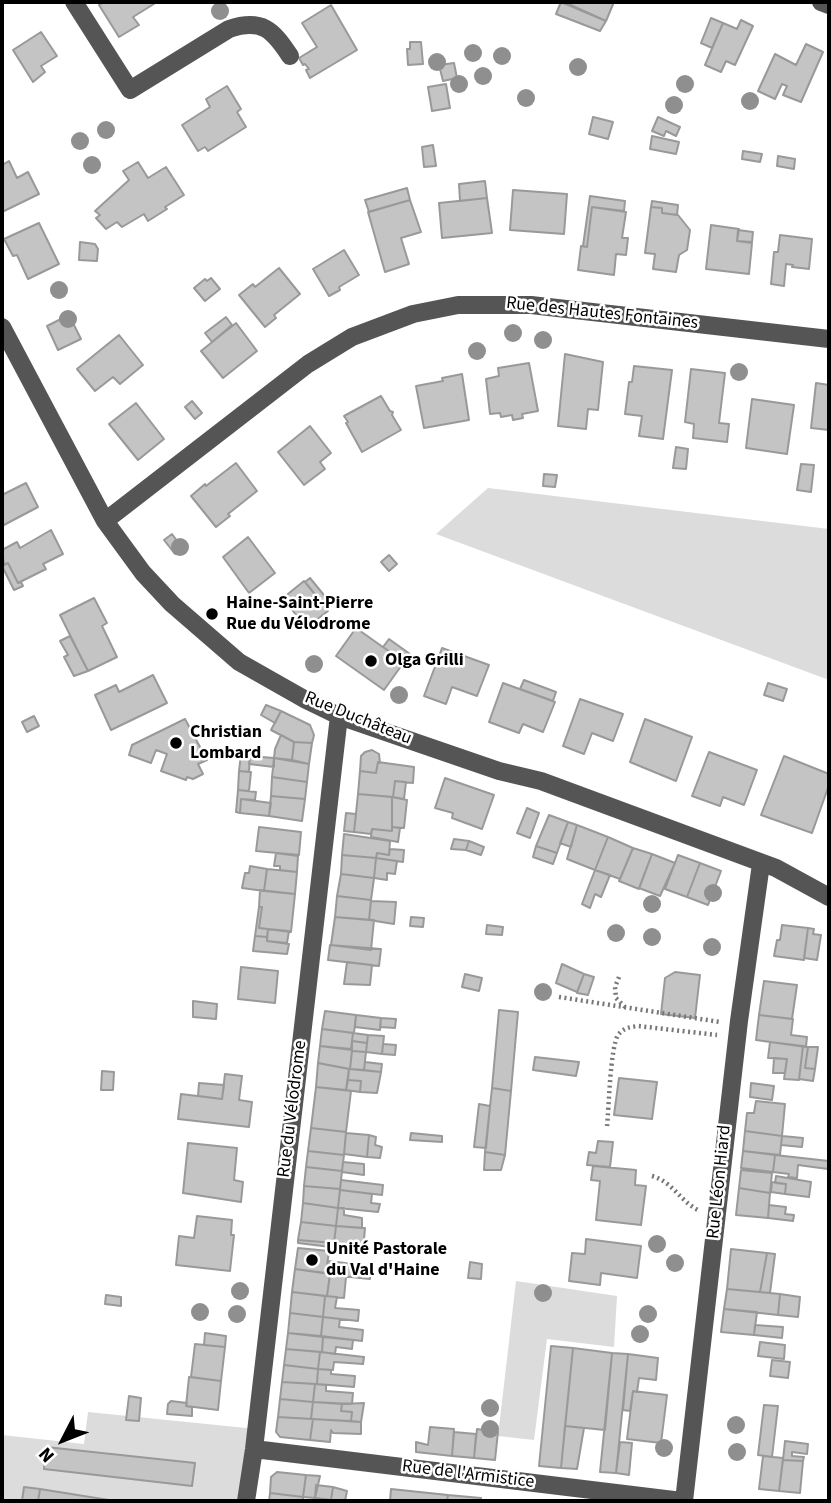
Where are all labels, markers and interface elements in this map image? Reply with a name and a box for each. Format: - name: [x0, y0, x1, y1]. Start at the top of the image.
- street label: Rue des Hautes Fontaines: [505, 293, 699, 335]
- place label: Haine-Saint-Pierre Rue du Vélodrome: [226, 593, 373, 636]
- marker: Haine-Saint-Pierre Rue du Vélodrome: [204, 606, 220, 622]
- place label: Olga Grilli: [385, 650, 464, 672]
- marker: Olga Grilli: [363, 653, 379, 669]
- street label: Rue Duchâteau: [301, 688, 415, 750]
- place label: Christian Lombard: [190, 722, 262, 764]
- marker: Christian Lombard: [168, 735, 184, 751]
- street label: Rue du Vélodrome: [274, 1039, 312, 1179]
- street label: Rue Léon Hiard: [703, 1124, 737, 1240]
- place label: Unité Pastorale du Val d'Haine: [326, 1239, 447, 1282]
- marker: Unité Pastorale du Val d'Haine: [304, 1252, 320, 1268]
- north arrow: [28, 1405, 98, 1475]
- text: N: [33, 1441, 61, 1468]
- street label: Rue de l'Armistice: [401, 1456, 535, 1494]

